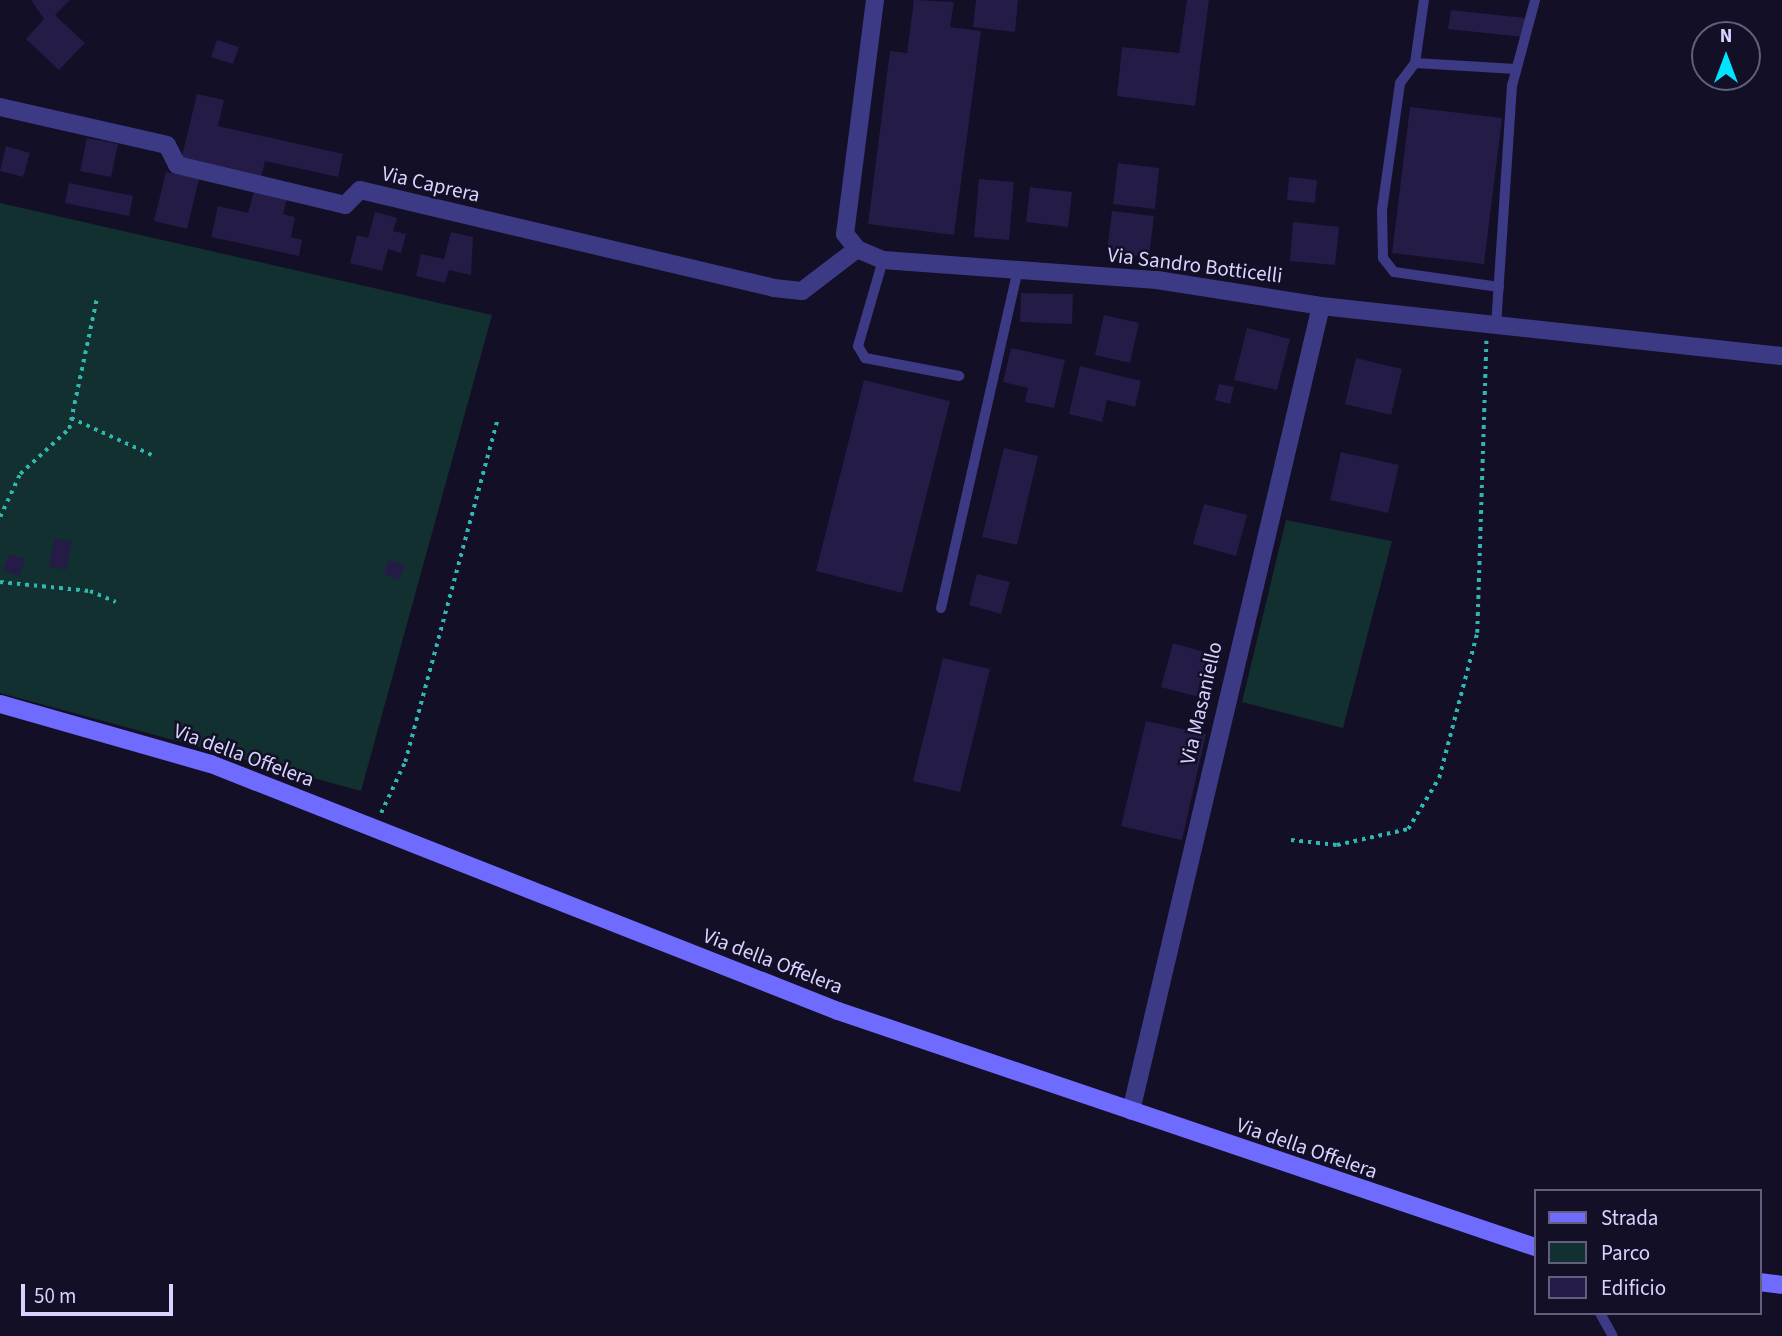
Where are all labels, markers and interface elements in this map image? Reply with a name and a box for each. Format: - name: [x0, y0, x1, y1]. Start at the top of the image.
- north arrow: [1691, 21, 1761, 91]
- text: N: [1720, 23, 1732, 50]
- street label: Via Caprera: [380, 160, 482, 208]
- street label: Via Sandro Botticelli: [1106, 242, 1284, 288]
- street label: Via Masaniello: [1175, 639, 1227, 767]
- street label: Via della Offelera: [170, 718, 318, 792]
- street label: Via della Offelera: [700, 923, 846, 999]
- street label: Via della Offelera: [1233, 1112, 1381, 1184]
- legend: [1534, 1189, 1761, 1315]
- text: Strada: [1601, 1203, 1658, 1233]
- text: Parco: [1601, 1238, 1650, 1268]
- scale bar: [24, 1270, 177, 1314]
- text: Edificio: [1601, 1273, 1666, 1303]
- text: 50 m: [34, 1281, 76, 1311]

